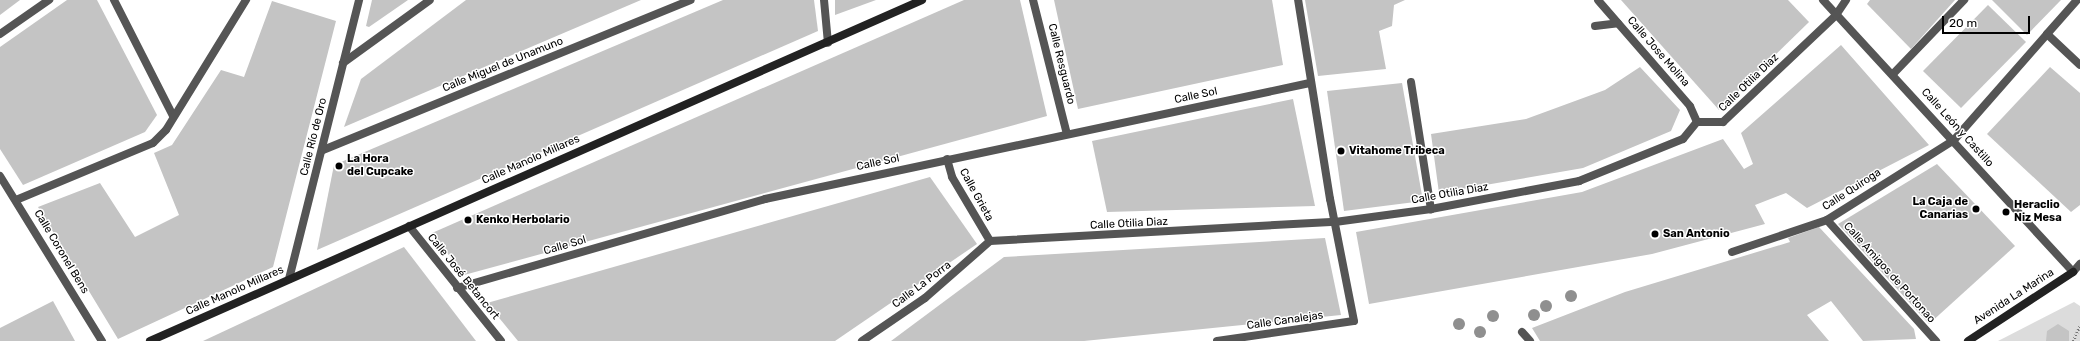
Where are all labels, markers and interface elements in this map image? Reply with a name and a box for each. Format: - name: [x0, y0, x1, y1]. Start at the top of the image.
- scale bar: [1944, 8, 2032, 34]
- street label: Calle Jose Molina: [1624, 14, 1692, 90]
- text: 20 m: [1949, 16, 1977, 30]
- street label: Calle Resguardo: [1045, 22, 1077, 106]
- street label: Calle Miguel de Unamuno: [441, 35, 565, 95]
- street label: Calle Otilia Diaz: [1716, 51, 1782, 115]
- street label: Calle Sol: [1173, 85, 1219, 107]
- street label: Calle León y Castillo: [1918, 86, 1996, 170]
- street label: Calle Río de Oro: [298, 97, 330, 177]
- street label: Calle Manolo Millares: [480, 132, 582, 188]
- place label: Vitahome Tribeca: [1349, 144, 1445, 158]
- marker: Vitahome Tribeca: [1336, 146, 1346, 156]
- street label: Calle Sol: [855, 152, 901, 174]
- place label: La Hora del Cupcake: [347, 153, 413, 179]
- marker: La Hora del Cupcake: [334, 161, 344, 171]
- street label: Calle Grieta: [956, 166, 996, 224]
- street label: Calle Quiroga: [1820, 166, 1884, 214]
- street label: Calle Otilia Diaz: [1410, 181, 1490, 207]
- place label: La Caja de Canarias: [1912, 196, 1968, 222]
- place label: Heraclio Niz Mesa: [2014, 199, 2062, 225]
- marker: La Caja de Canarias: [1971, 204, 1981, 214]
- marker: Heraclio Niz Mesa: [2001, 207, 2011, 217]
- street label: Calle Coronel Bens: [31, 208, 91, 296]
- place label: Kenko Herbolario: [476, 213, 570, 227]
- marker: Kenko Herbolario: [463, 215, 473, 225]
- street label: Calle Otilia Diaz: [1090, 215, 1168, 233]
- street label: Calle Amigos de Portonao: [1840, 220, 1938, 326]
- place label: San Antonio: [1663, 227, 1730, 241]
- marker: San Antonio: [1650, 229, 1660, 239]
- street label: Calle José Betancort: [424, 231, 502, 323]
- street label: Calle Sol: [542, 234, 588, 258]
- street label: Calle La Porra: [890, 259, 954, 311]
- street label: Calle Manolo Millares: [184, 263, 286, 319]
- street label: Avenida La Marina: [1971, 266, 2057, 328]
- street label: Calle Canalejas: [1246, 309, 1324, 333]

